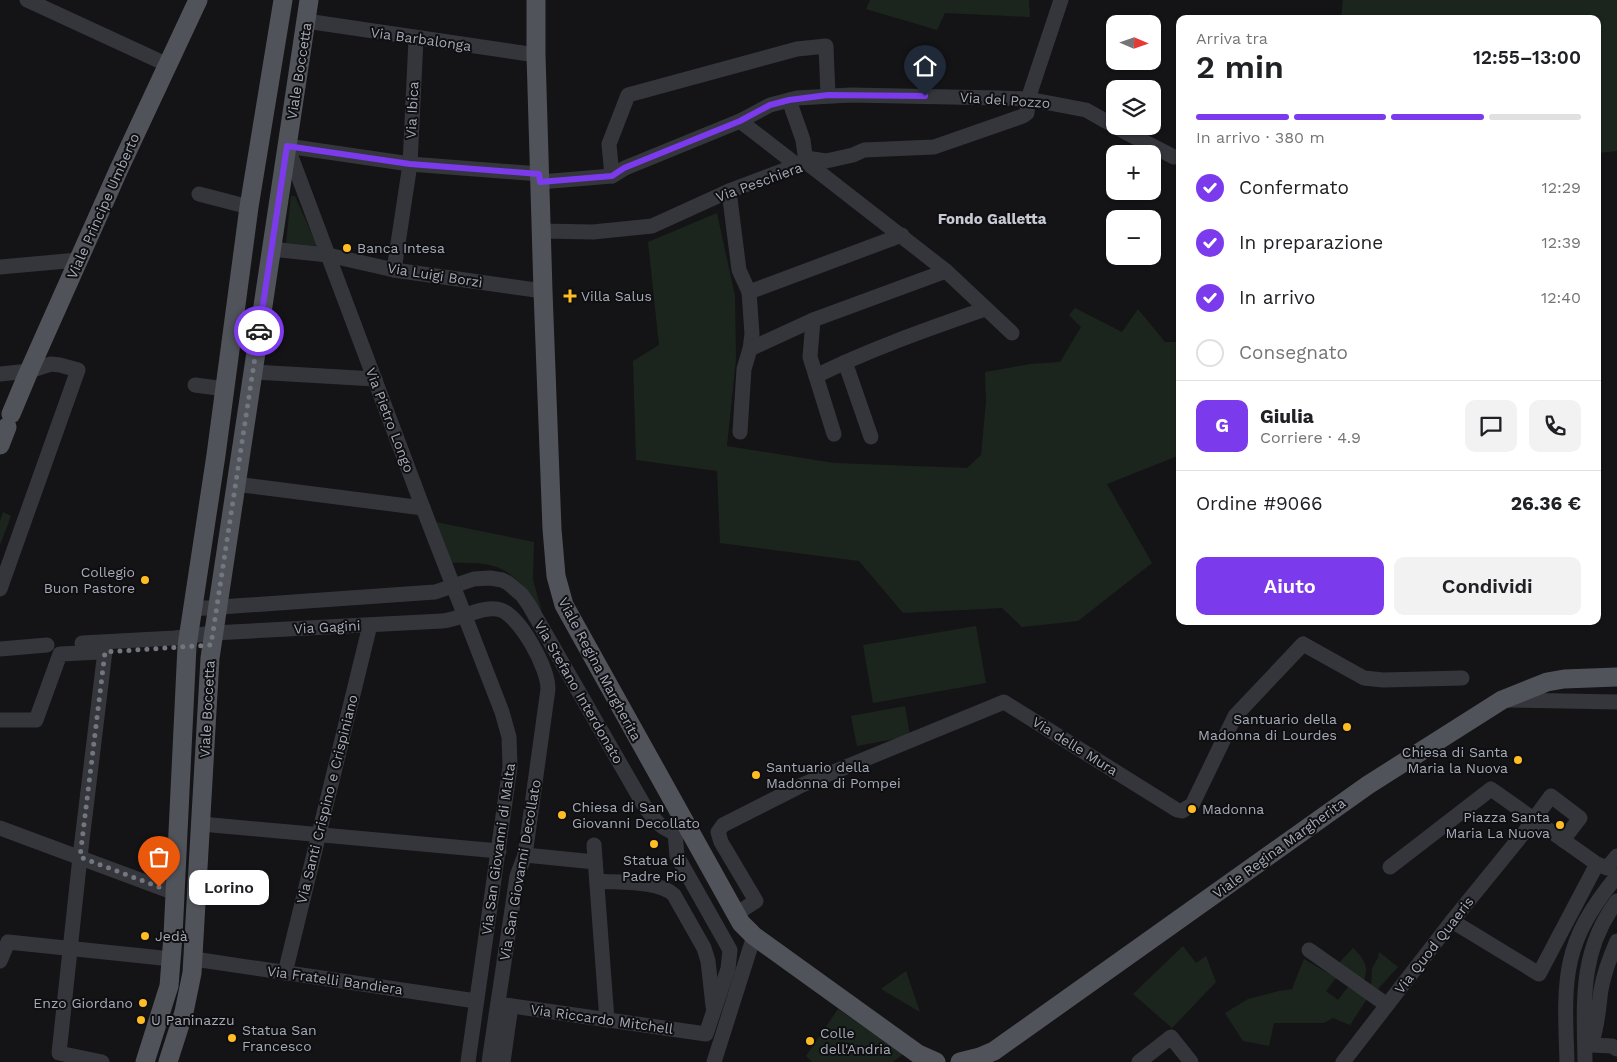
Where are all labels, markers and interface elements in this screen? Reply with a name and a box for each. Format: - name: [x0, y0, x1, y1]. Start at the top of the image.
- north arrow: [1106, 15, 1161, 70]
- map controls: [1106, 15, 1161, 265]
- street label: Viale Boccetta: [283, 21, 315, 121]
- street label: Via Barbalonga: [370, 24, 472, 54]
- text: Arriva tra: [1196, 29, 1268, 48]
- pin: [904, 45, 946, 96]
- text: 12:55–13:00: [1473, 46, 1581, 69]
- text: 2 min: [1196, 48, 1284, 86]
- icon: home: [911, 52, 939, 80]
- button: layers: [1106, 80, 1161, 135]
- street label: Via Ibica: [403, 81, 421, 139]
- street label: Via del Pozzo: [959, 89, 1051, 111]
- text: In arrivo · 380 m: [1196, 128, 1325, 147]
- street label: Viale Principe Umberto: [64, 131, 142, 281]
- button: +: [1106, 145, 1161, 200]
- street label: Via Peschiera: [714, 159, 804, 205]
- icon: check: [1196, 174, 1224, 202]
- text: Confermato: [1239, 176, 1349, 199]
- text: 12:29: [1541, 178, 1581, 197]
- district label: Fondo Galletta: [938, 210, 1047, 228]
- button: −: [1106, 210, 1161, 265]
- icon: check: [1196, 229, 1224, 257]
- text: In preparazione: [1239, 231, 1383, 254]
- text: 12:39: [1541, 233, 1581, 252]
- place label: Banca Intesa: [357, 240, 445, 256]
- marker: Banca Intesa: [341, 242, 353, 254]
- street label: Via Luigi Borzì: [386, 260, 484, 290]
- icon: check: [1196, 284, 1224, 312]
- text: In arrivo: [1239, 286, 1315, 309]
- place label: Villa Salus: [581, 288, 652, 304]
- text: 12:40: [1541, 288, 1581, 307]
- marker: Villa Salus: [563, 289, 577, 303]
- courier: [234, 306, 284, 356]
- icon: car: [245, 317, 273, 345]
- text: Consegnato: [1239, 341, 1348, 364]
- street label: Via Pietro Longo: [363, 365, 417, 475]
- button: chat: [1465, 400, 1517, 452]
- button: phone: [1529, 400, 1581, 452]
- text: Giulia: [1260, 405, 1314, 428]
- text: G: [1215, 414, 1229, 437]
- text: Corriere · 4.9: [1260, 428, 1361, 447]
- text: Ordine #9066: [1196, 492, 1323, 515]
- text: 26.36 €: [1511, 492, 1581, 515]
- button: Aiuto: [1196, 557, 1384, 615]
- button: Condividi: [1394, 557, 1581, 615]
- place label: Collegio Buon Pastore: [44, 564, 135, 596]
- marker: Collegio Buon Pastore: [139, 574, 151, 586]
- street label: Viale Regina Margherita: [555, 595, 645, 743]
- street label: Via Gagini: [293, 617, 361, 637]
- street label: Via Stefano Interdonato: [531, 618, 627, 766]
- street label: Viale Boccetta: [196, 660, 218, 758]
- street label: Via Santi Crispino e Crispiniano: [293, 693, 361, 905]
- place label: Santuario della Madonna di Lourdes: [1198, 711, 1337, 743]
- street label: Via delle Mura: [1029, 713, 1121, 779]
- marker: Santuario della Madonna di Lourdes: [1341, 721, 1353, 733]
- place label: Chiesa di Santa Maria la Nuova: [1402, 744, 1508, 776]
- marker: Chiesa di Santa Maria la Nuova: [1512, 754, 1524, 766]
- place label: Santuario della Madonna di Pompei: [766, 759, 901, 791]
- street label: Via San Giovanni di Malta: [478, 762, 518, 936]
- marker: Santuario della Madonna di Pompei: [750, 769, 762, 781]
- street label: Via San Giovanni Decollato: [496, 778, 544, 962]
- street label: Viale Regina Margherita: [1210, 795, 1348, 901]
- place label: Chiesa di San Giovanni Decollato: [572, 799, 700, 831]
- place label: Madonna: [1202, 801, 1264, 817]
- marker: Madonna: [1186, 803, 1198, 815]
- marker: Chiesa di San Giovanni Decollato: [556, 809, 568, 821]
- place label: Piazza Santa Maria La Nuova: [1445, 809, 1550, 841]
- marker: Piazza Santa Maria La Nuova: [1554, 819, 1566, 831]
- pin: [138, 836, 180, 887]
- marker: Statua di Padre Pio: [648, 838, 660, 850]
- icon: bag: [145, 843, 173, 871]
- place label: Statua di Padre Pio: [622, 852, 686, 884]
- callout: Lorino: [189, 870, 269, 904]
- text: Lorino: [204, 878, 254, 897]
- street label: Via Quod Quaeris: [1391, 894, 1477, 996]
- place label: Jedà: [155, 928, 188, 944]
- marker: Jedà: [139, 930, 151, 942]
- street label: Via Fratelli Bandiera: [266, 963, 404, 997]
- place label: Enzo Giordano: [33, 995, 133, 1011]
- marker: Enzo Giordano: [137, 997, 149, 1009]
- street label: Via Riccardo Mitchell: [530, 1001, 675, 1037]
- place label: U Paninazzu: [151, 1012, 235, 1028]
- marker: U Paninazzu: [135, 1014, 147, 1026]
- place label: Statua San Francesco: [242, 1022, 317, 1054]
- place label: Colle dell'Andria: [820, 1025, 891, 1057]
- marker: Statua San Francesco: [226, 1032, 238, 1044]
- marker: Colle dell'Andria: [804, 1035, 816, 1047]

